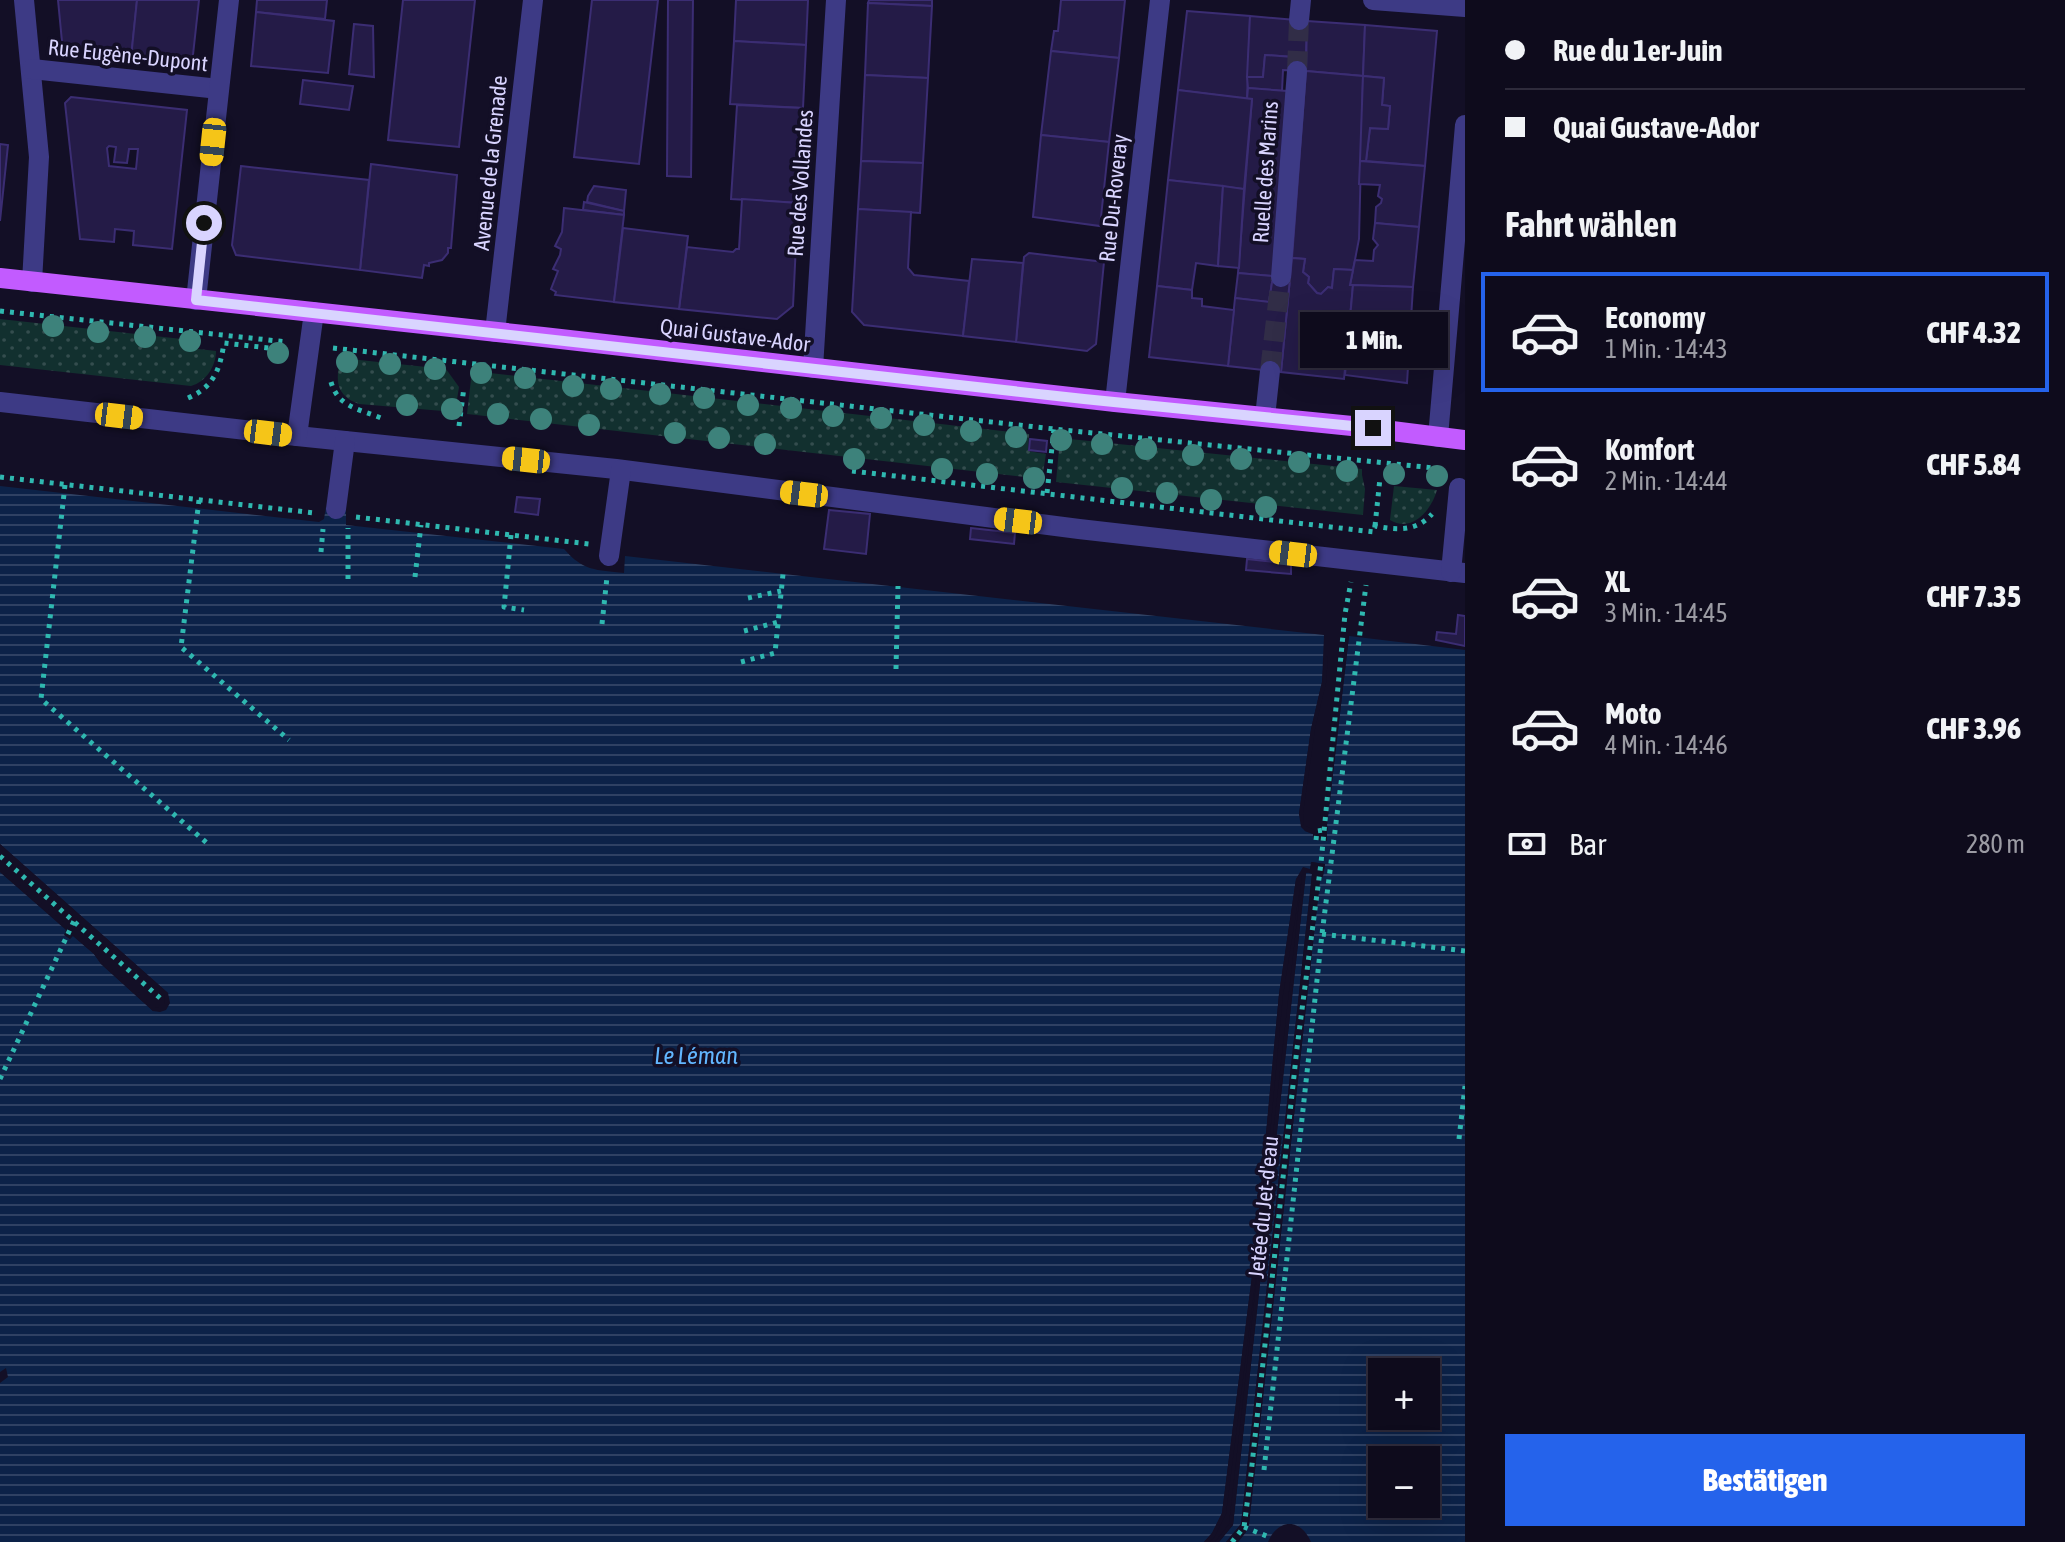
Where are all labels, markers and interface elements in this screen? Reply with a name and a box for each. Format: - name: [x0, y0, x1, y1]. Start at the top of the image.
- text: Rue du 1er-Juin: [1553, 33, 1723, 67]
- street label: Rue Eugène-Dupont: [47, 34, 209, 76]
- street label: Avenue de la Grenade: [468, 74, 512, 252]
- street label: Ruelle des Marins: [1247, 100, 1283, 244]
- street label: Rue des Vollandes: [782, 109, 818, 257]
- text: Quai Gustave-Ador: [1553, 110, 1759, 144]
- car: [199, 117, 227, 167]
- street label: Rue Du-Roveray: [1093, 133, 1133, 263]
- text: Fahrt wählen: [1505, 203, 1677, 245]
- route start: [186, 205, 222, 241]
- icon: car: [1509, 296, 1581, 368]
- text: Economy: [1605, 300, 1706, 334]
- callout: 1 Min.: [1299, 312, 1447, 368]
- street label: Quai Gustave-Ador: [659, 313, 812, 357]
- text: CHF 4.32: [1926, 315, 2021, 349]
- text: 1 Min.: [1346, 325, 1402, 355]
- text: 1 Min. · 14:43: [1605, 334, 1728, 364]
- car: [94, 401, 144, 431]
- route end: [1355, 410, 1391, 446]
- car: [243, 418, 293, 448]
- icon: car: [1509, 428, 1581, 500]
- text: Komfort: [1605, 432, 1694, 466]
- car: [501, 446, 551, 474]
- text: CHF 5.84: [1926, 447, 2021, 481]
- text: 2 Min. · 14:44: [1605, 466, 1728, 496]
- car: [779, 479, 829, 509]
- car: [993, 506, 1043, 536]
- car: [1268, 539, 1318, 569]
- icon: car: [1509, 560, 1581, 632]
- text: XL: [1605, 564, 1630, 598]
- text: CHF 7.35: [1926, 579, 2021, 613]
- text: 3 Min. · 14:45: [1605, 598, 1728, 628]
- icon: car: [1509, 692, 1581, 764]
- text: Moto: [1605, 696, 1662, 730]
- text: CHF 3.96: [1926, 711, 2021, 745]
- text: 4 Min. · 14:46: [1605, 730, 1728, 760]
- icon: cash: [1505, 822, 1549, 866]
- text: Bar: [1569, 827, 1606, 861]
- text: 280 m: [1966, 829, 2025, 859]
- water label: Le Léman: [654, 1042, 738, 1069]
- street label: Jetée du Jet-d'eau: [1243, 1135, 1283, 1279]
- map controls: [1368, 1358, 1440, 1518]
- button: +: [1368, 1358, 1440, 1430]
- button: Bestätigen: [1505, 1434, 2025, 1526]
- button: −: [1368, 1446, 1440, 1518]

